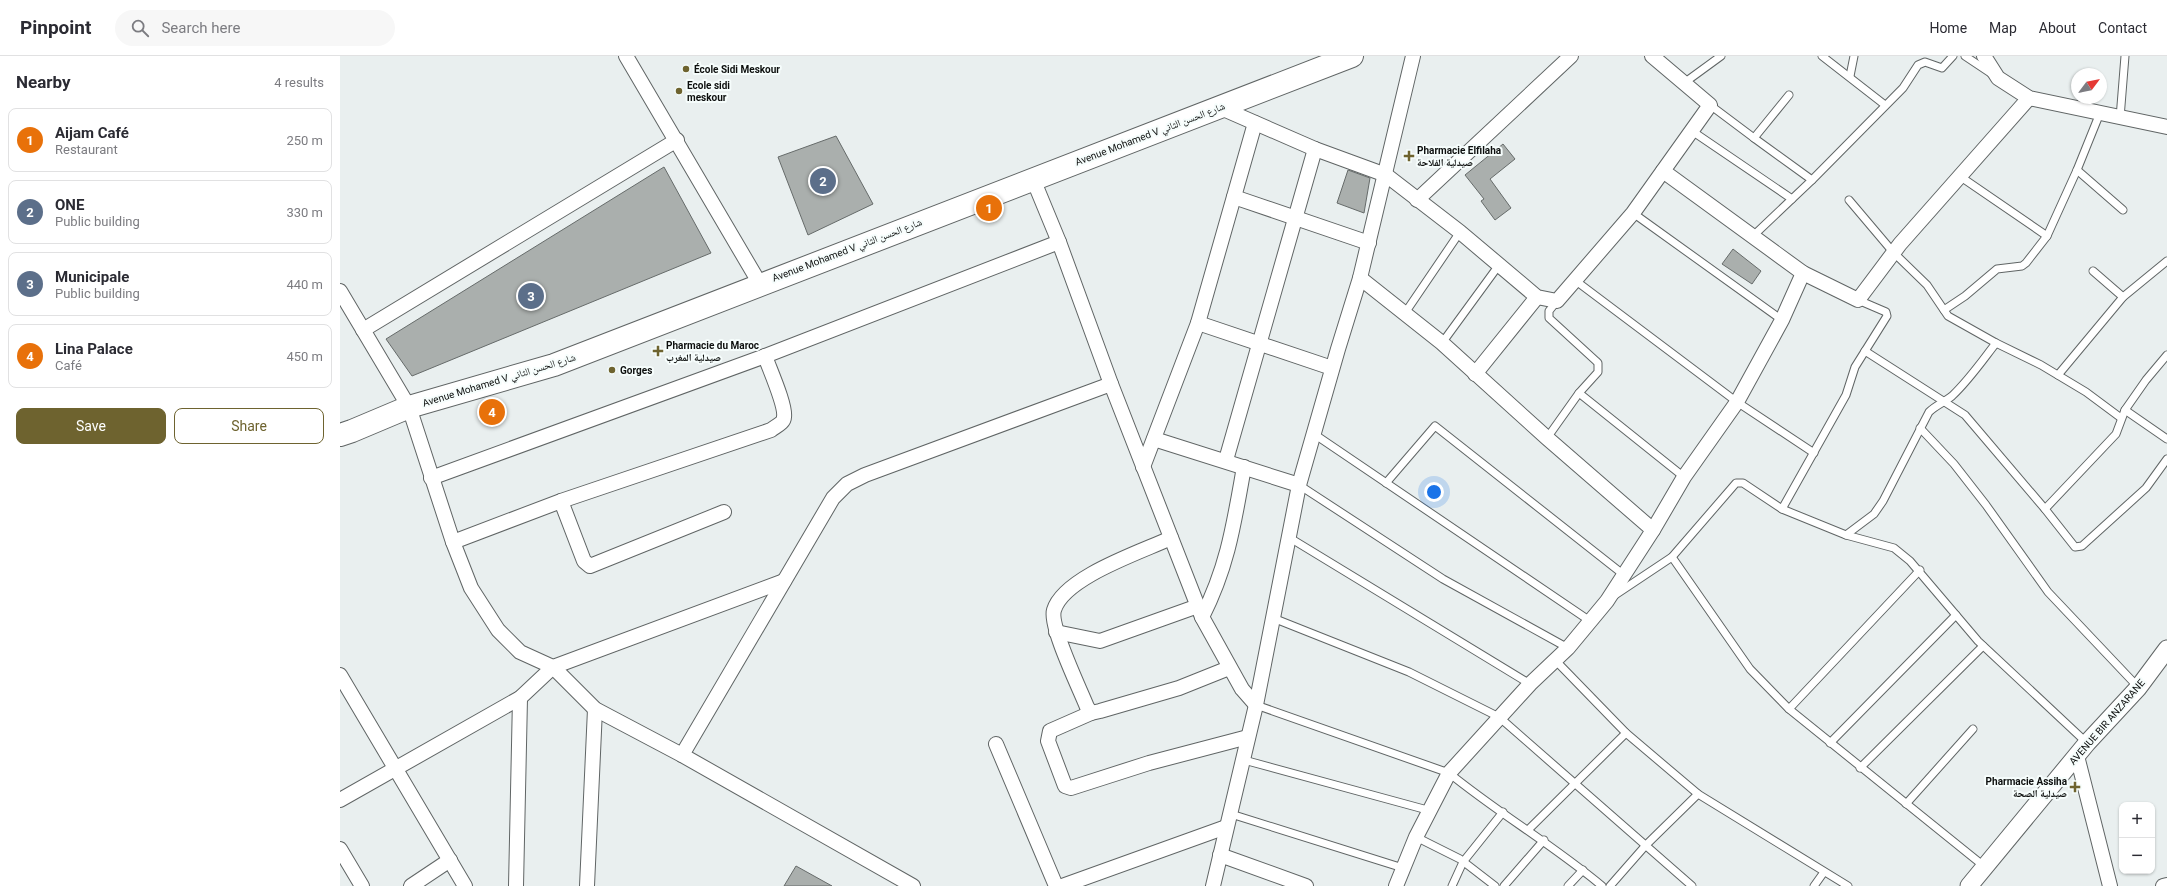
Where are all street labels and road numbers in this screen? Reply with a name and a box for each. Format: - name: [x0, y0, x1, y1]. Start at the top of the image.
- street label: Avenue Mohamed V شارع الحسن الثاني: [1074, 100, 1228, 170]
- street label: Avenue Mohamed V شارع الحسن الثاني: [771, 216, 925, 286]
- street label: Avenue Mohamed V شارع الحسن الثاني: [421, 351, 578, 411]
- street label: AVENUE BIR ANZARANE: [2067, 677, 2147, 767]

